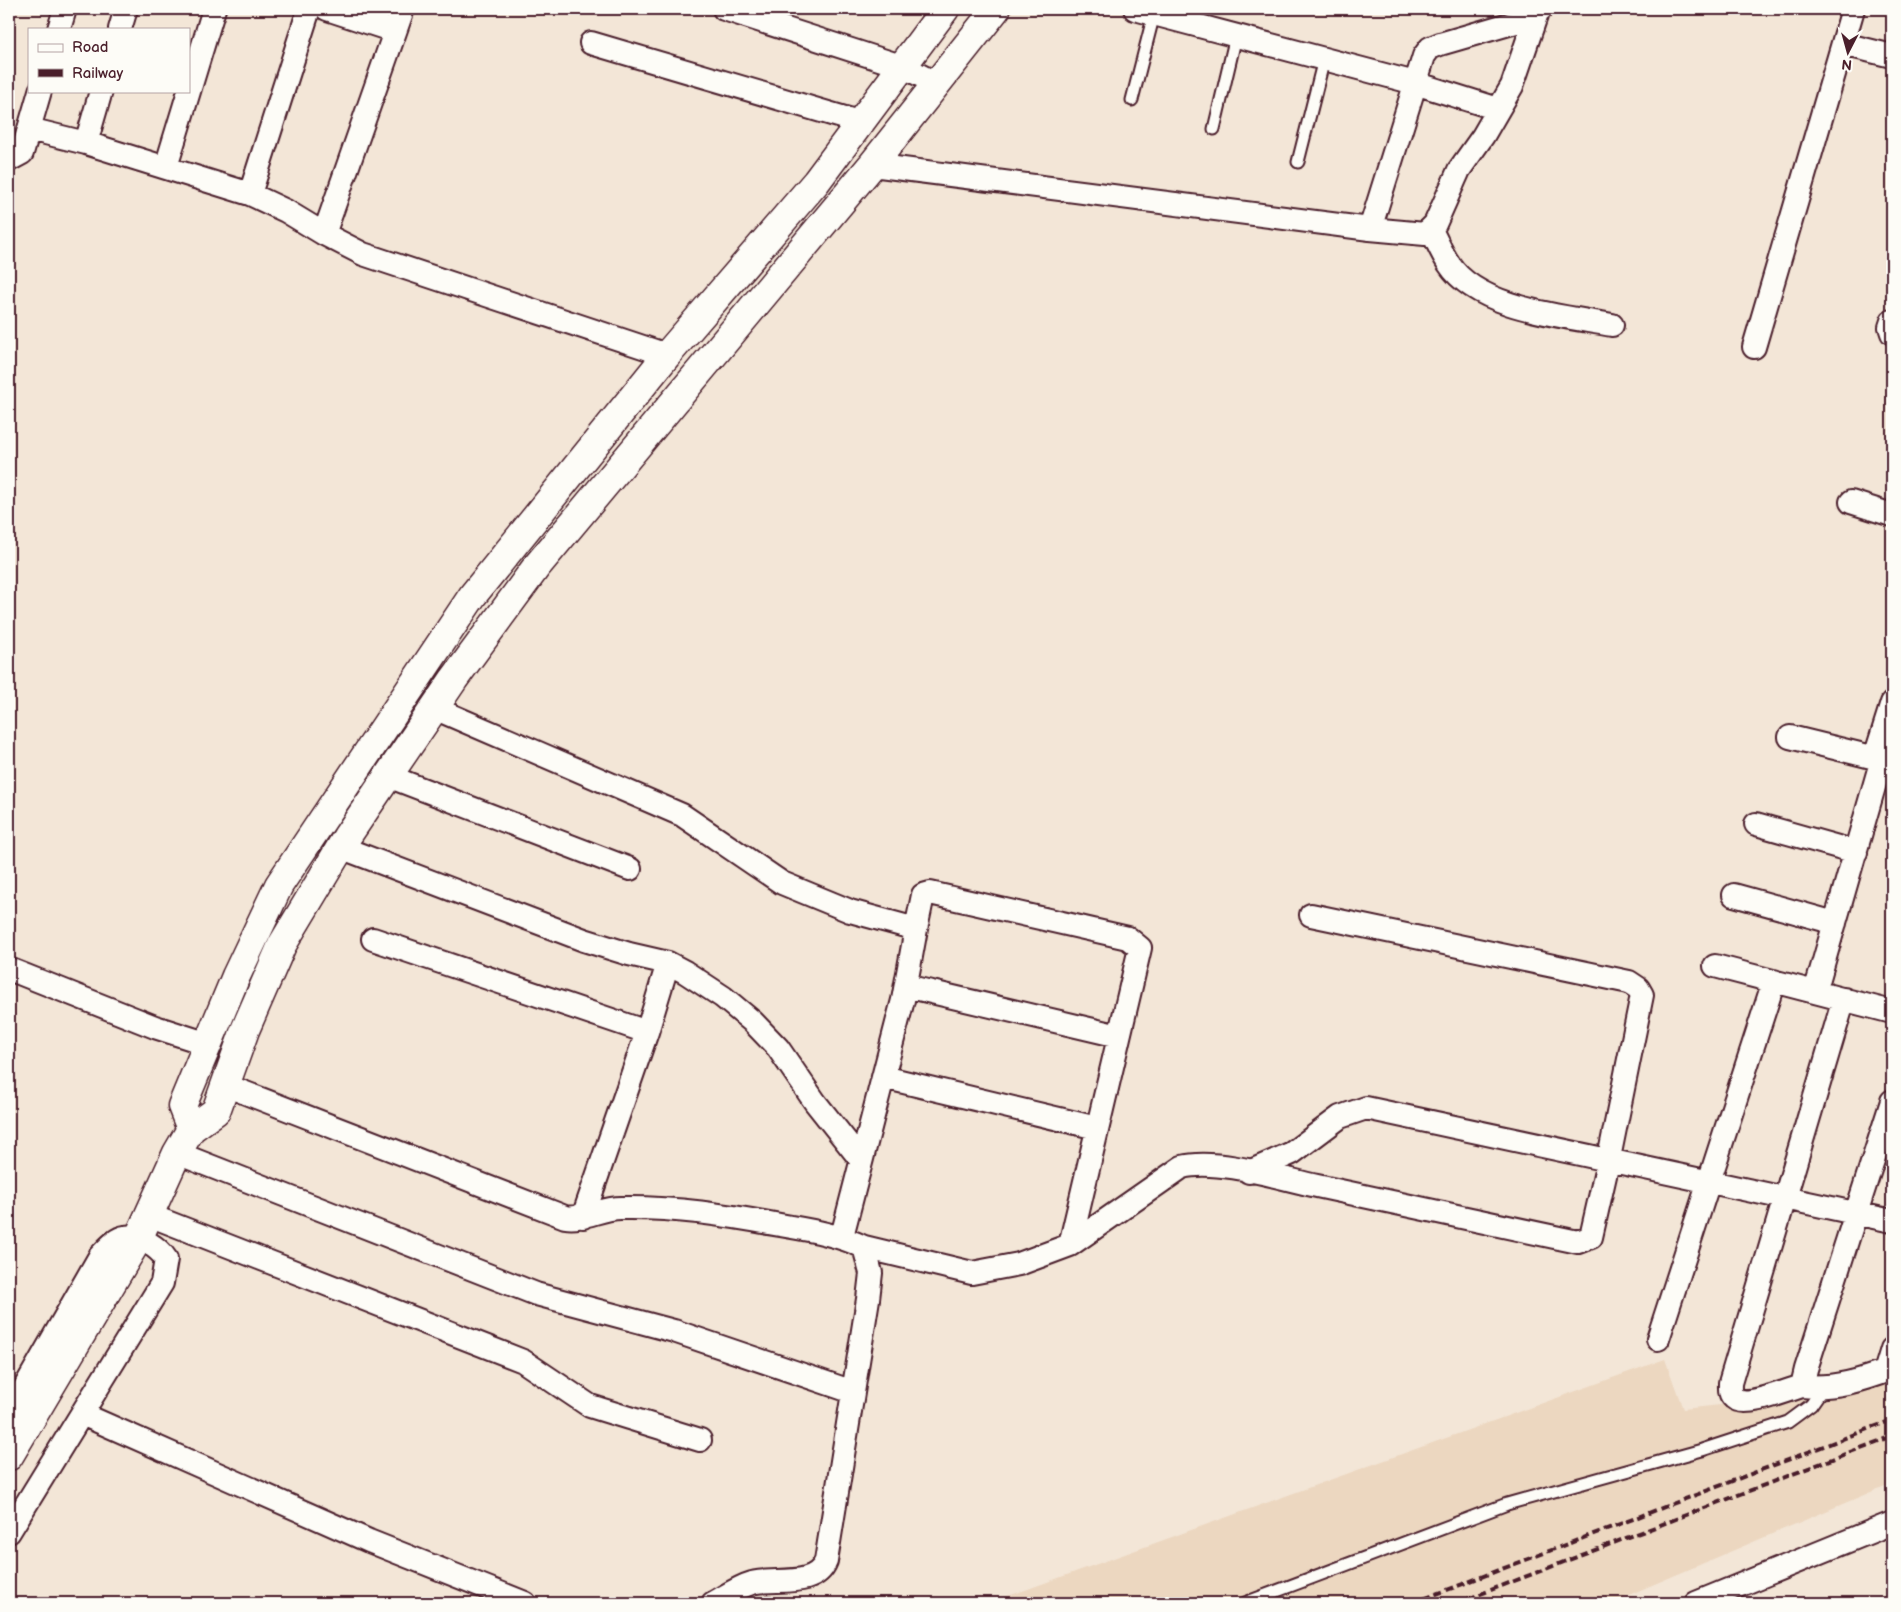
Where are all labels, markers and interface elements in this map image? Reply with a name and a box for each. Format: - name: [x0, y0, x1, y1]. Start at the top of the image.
- legend: [28, 28, 190, 92]
- north arrow: [1824, 28, 1874, 78]
- text: Road: [72, 38, 108, 57]
- text: N: [1841, 55, 1853, 73]
- text: Railway: [72, 64, 123, 83]

